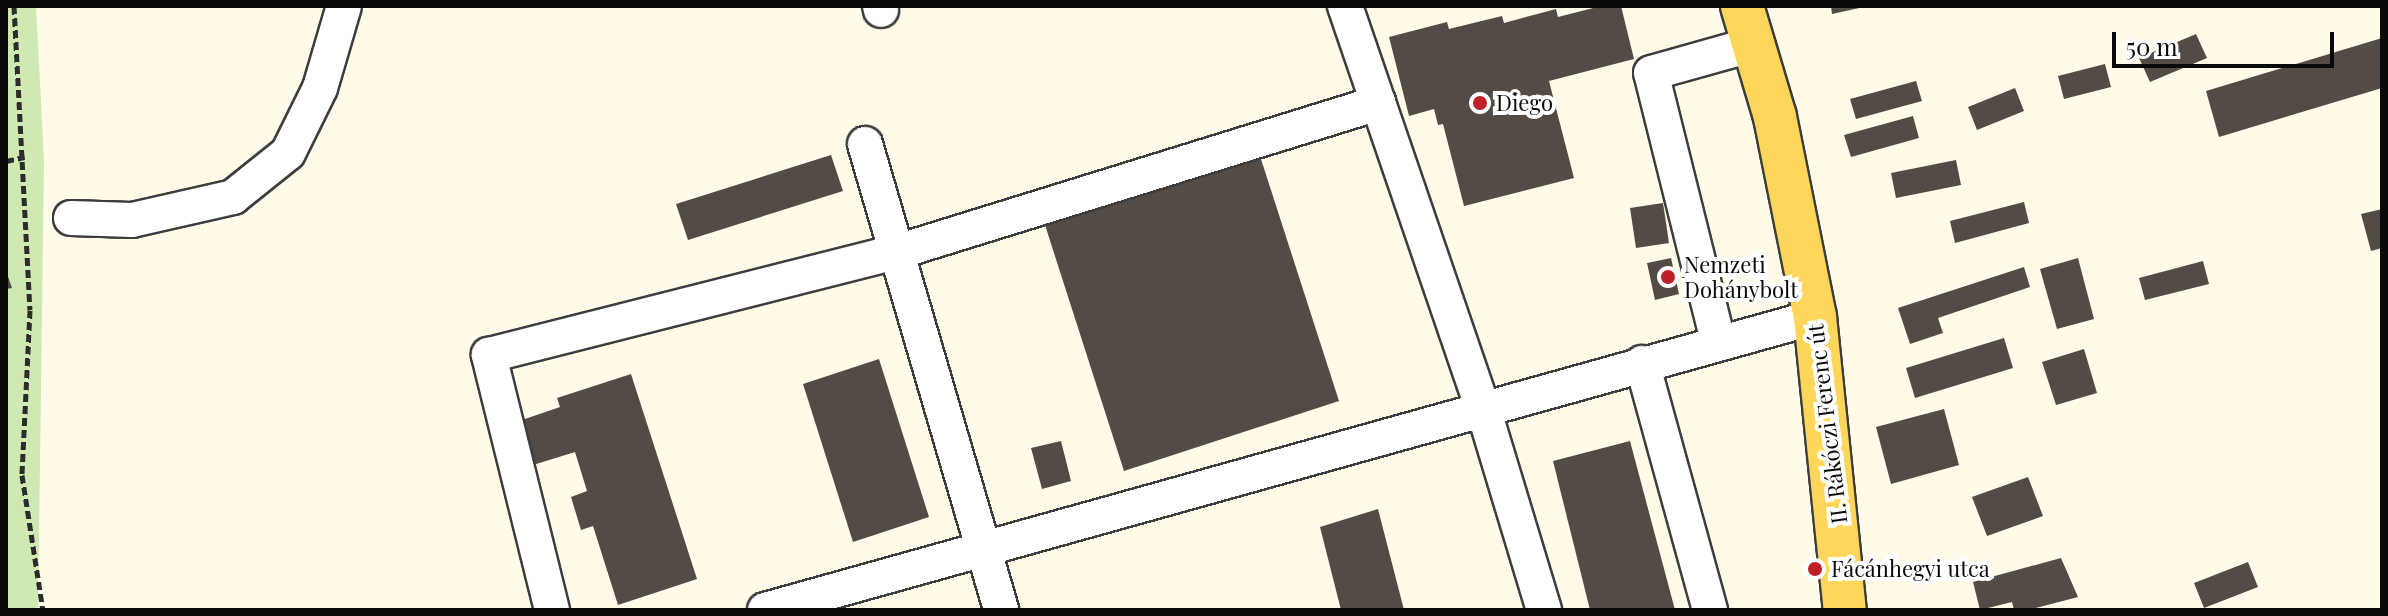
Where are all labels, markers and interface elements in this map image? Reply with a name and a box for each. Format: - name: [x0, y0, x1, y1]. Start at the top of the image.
- scale bar: [2116, 16, 2338, 66]
- text: 50 m: [2126, 30, 2178, 62]
- place label: Diego: [1496, 90, 1553, 116]
- marker: Diego: [1471, 94, 1489, 112]
- place label: Nemzeti Dohánybolt: [1684, 251, 1798, 302]
- marker: Nemzeti Dohánybolt: [1659, 268, 1677, 286]
- street label: II. Rákóczi Ferenc út: [1802, 323, 1852, 525]
- place label: Fácánhegyi utca: [1831, 556, 1990, 582]
- marker: Fácánhegyi utca: [1806, 560, 1824, 578]

